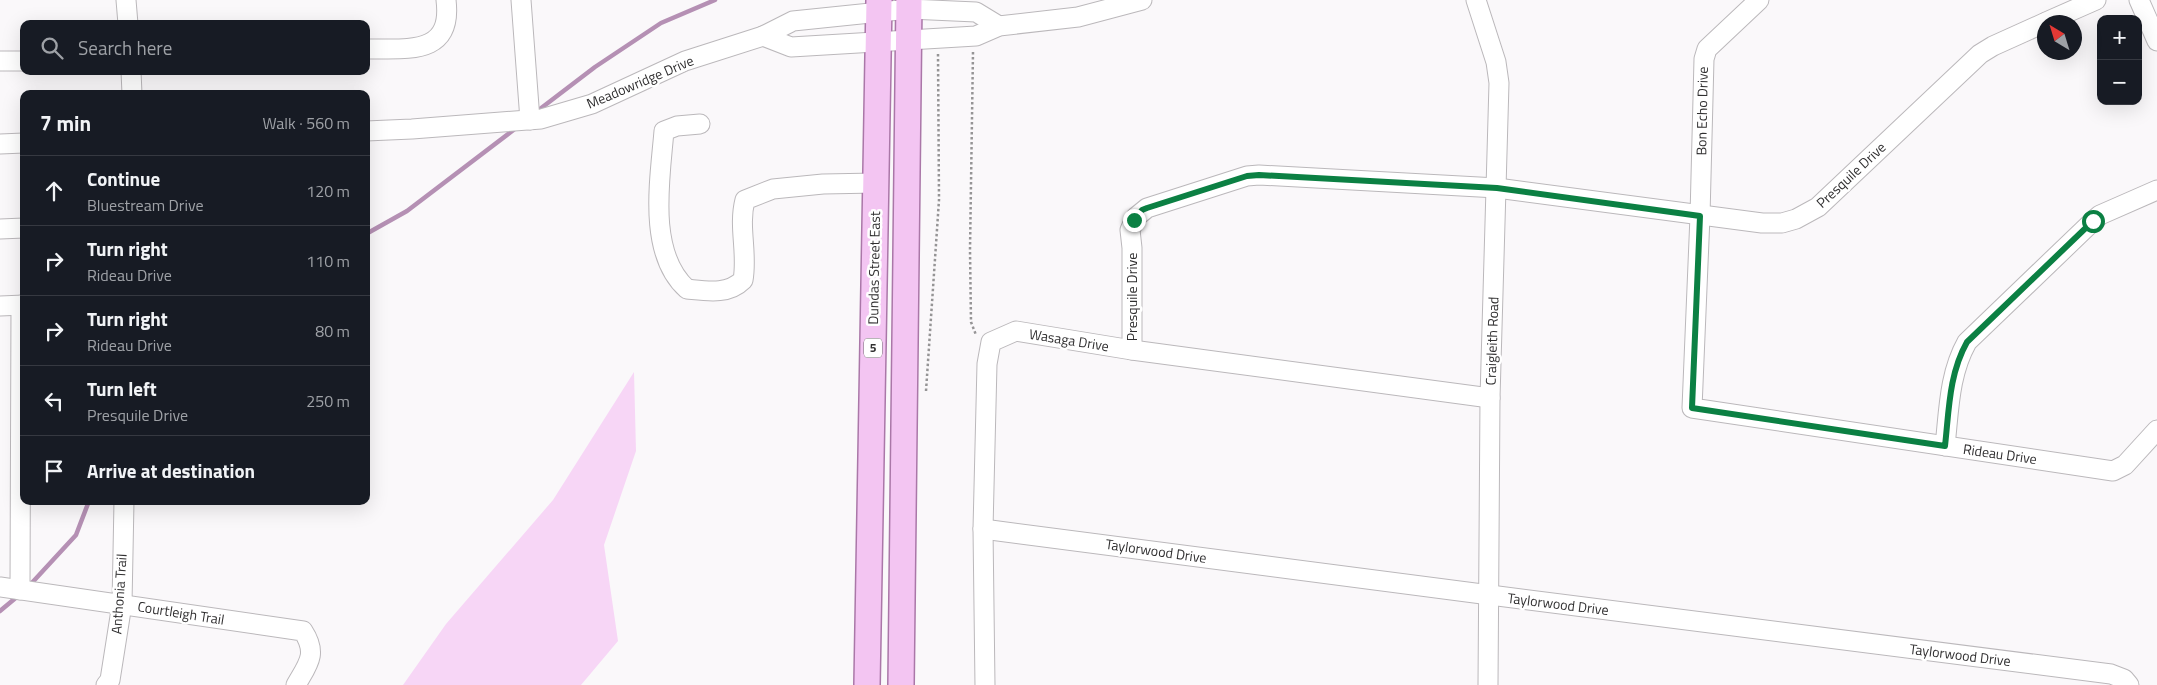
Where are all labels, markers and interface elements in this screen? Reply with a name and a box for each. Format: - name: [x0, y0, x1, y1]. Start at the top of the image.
- north arrow: [2037, 15, 2082, 60]
- map controls: [2097, 15, 2142, 105]
- button: +: [2097, 15, 2142, 60]
- search box: [20, 20, 370, 75]
- text: Search here: [78, 33, 172, 62]
- icon: search: [38, 34, 66, 62]
- street label: Meadowridge Drive: [583, 50, 697, 114]
- button: −: [2097, 60, 2142, 105]
- street label: Bon Echo Drive: [1690, 66, 1713, 156]
- text: 7 min: [40, 107, 91, 139]
- text: Walk · 560 m: [262, 111, 350, 135]
- street label: Presquile Drive: [1811, 137, 1890, 212]
- text: Continue: [87, 164, 160, 193]
- icon: ahead: [40, 177, 68, 205]
- text: 120 m: [306, 179, 350, 203]
- text: Bluestream Drive: [87, 193, 204, 217]
- route end: [1123, 209, 1146, 232]
- route start: [2082, 210, 2105, 233]
- street label: Dundas Street East: [862, 211, 885, 325]
- text: Turn right: [87, 234, 168, 263]
- icon: right: [40, 247, 68, 275]
- text: 110 m: [306, 249, 350, 273]
- street label: Presquile Drive: [1121, 253, 1142, 341]
- text: Rideau Drive: [87, 263, 172, 287]
- street label: Craigleith Road: [1479, 296, 1504, 386]
- text: Turn right: [87, 304, 168, 333]
- icon: right: [40, 317, 68, 345]
- text: 80 m: [315, 319, 350, 343]
- street label: Wasaga Drive: [1028, 323, 1111, 356]
- text: Rideau Drive: [87, 333, 172, 357]
- road number: 5: [864, 338, 882, 358]
- text: Turn left: [87, 374, 157, 403]
- icon: left: [40, 387, 68, 415]
- text: 250 m: [306, 389, 350, 413]
- text: Presquile Drive: [87, 403, 188, 427]
- street label: Rideau Drive: [1962, 438, 2038, 469]
- text: Arrive at destination: [87, 456, 255, 485]
- icon: arrive: [40, 457, 68, 485]
- street label: Taylorwood Drive: [1104, 533, 1208, 568]
- street label: Anthonia Trail: [105, 553, 132, 635]
- street label: Taylorwood Drive: [1506, 587, 1610, 620]
- street label: Courtleigh Trail: [136, 595, 226, 630]
- street label: Taylorwood Drive: [1908, 638, 2012, 671]

